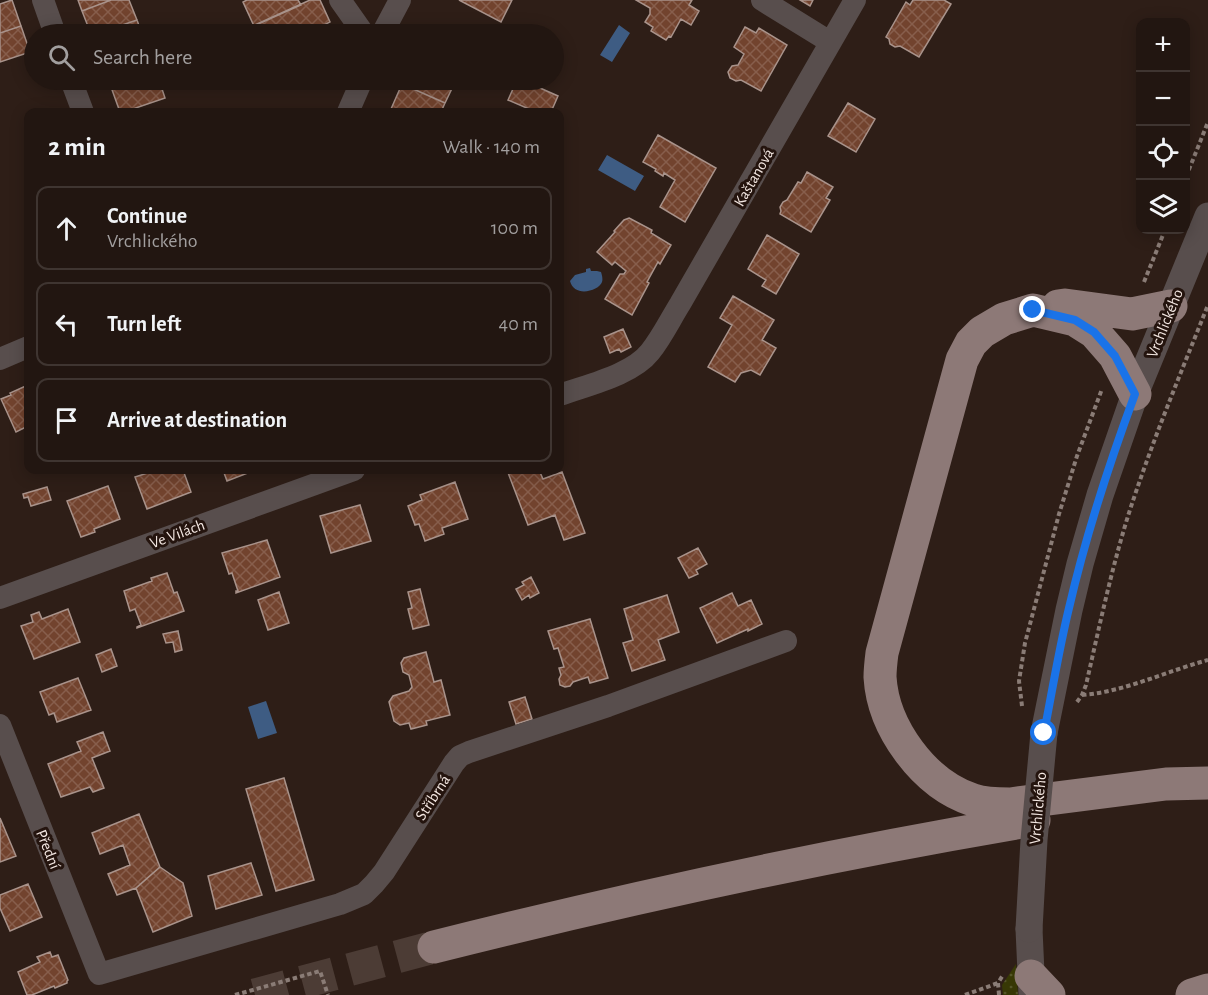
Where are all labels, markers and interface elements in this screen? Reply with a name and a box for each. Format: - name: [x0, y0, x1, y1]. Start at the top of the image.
- map controls: [1136, 18, 1190, 234]
- button: +: [1136, 18, 1190, 72]
- search box: [24, 24, 564, 90]
- icon: search: [45, 41, 78, 74]
- text: Search here: [93, 46, 192, 68]
- button: −: [1136, 72, 1190, 126]
- button: locate: [1136, 126, 1190, 180]
- text: 2 min: [48, 134, 106, 160]
- text: Walk · 140 m: [442, 137, 540, 157]
- street label: Kaštanová: [731, 146, 777, 209]
- button: layers: [1136, 180, 1190, 234]
- text: Continue: [107, 205, 187, 227]
- icon: ahead: [50, 212, 83, 245]
- text: 100 m: [491, 218, 538, 238]
- text: Vrchlického: [107, 231, 198, 251]
- street label: Vrchlického: [1144, 287, 1186, 360]
- route end: [1019, 296, 1045, 322]
- icon: left: [50, 308, 83, 341]
- text: Turn left: [107, 313, 181, 335]
- text: 40 m: [499, 314, 538, 334]
- icon: arrive: [50, 404, 83, 437]
- text: Arrive at destination: [107, 409, 287, 431]
- street label: Ve Vilách: [148, 517, 207, 551]
- route start: [1030, 719, 1056, 745]
- street label: Vrchlického: [1027, 771, 1049, 845]
- street label: Stříbrná: [412, 772, 453, 823]
- street label: Přední: [33, 827, 63, 872]

